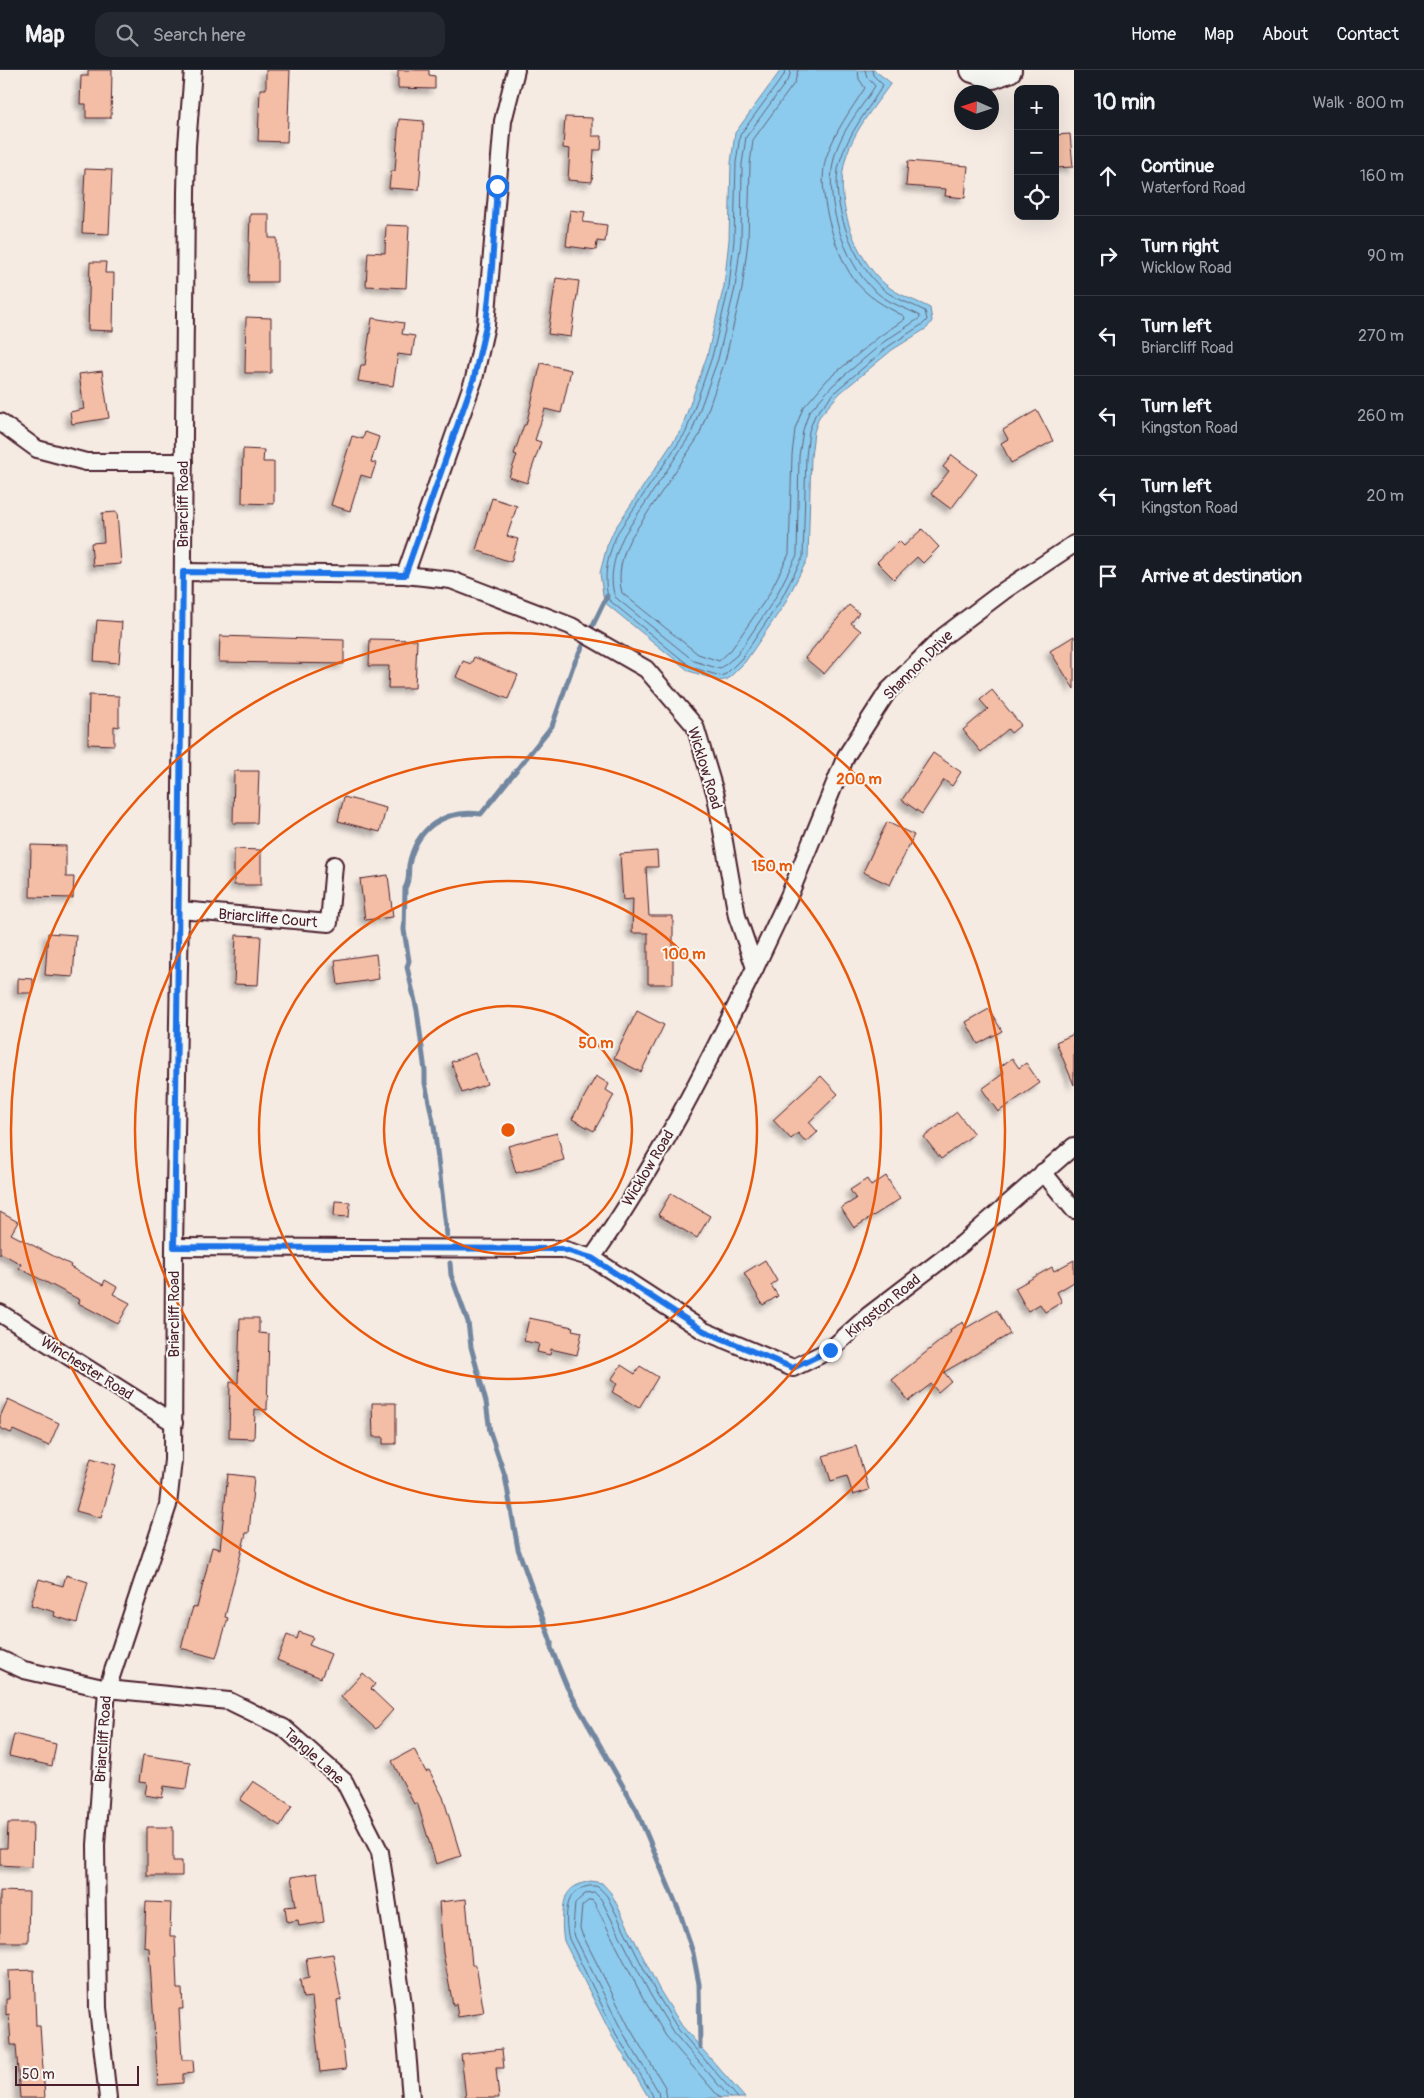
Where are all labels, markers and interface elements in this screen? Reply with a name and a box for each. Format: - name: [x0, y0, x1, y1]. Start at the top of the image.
- search box: [95, 12, 445, 57]
- text: Map: [25, 20, 65, 49]
- icon: search: [113, 21, 141, 49]
- text: Search here: [153, 23, 246, 47]
- text: Home: [1131, 23, 1176, 46]
- text: Map: [1204, 23, 1234, 46]
- text: About: [1262, 23, 1308, 46]
- text: Contact: [1336, 23, 1399, 46]
- north arrow: [954, 85, 999, 130]
- map controls: [1014, 85, 1059, 220]
- button: +: [1014, 85, 1059, 130]
- text: 10 min: [1094, 89, 1155, 116]
- text: Walk · 800 m: [1313, 93, 1404, 113]
- button: −: [1014, 130, 1059, 175]
- text: Continue: [1141, 154, 1214, 178]
- icon: ahead: [1094, 162, 1122, 190]
- text: 160 m: [1360, 166, 1404, 186]
- route start: [486, 175, 509, 198]
- button: locate: [1014, 175, 1059, 220]
- text: Waterford Road: [1141, 178, 1246, 198]
- text: Turn right: [1141, 234, 1219, 258]
- icon: right: [1094, 242, 1122, 270]
- text: 90 m: [1367, 246, 1404, 266]
- text: Wicklow Road: [1141, 258, 1232, 278]
- text: Turn left: [1141, 314, 1211, 338]
- icon: left: [1094, 322, 1122, 350]
- text: 270 m: [1358, 326, 1404, 346]
- text: Briarcliff Road: [1141, 338, 1234, 358]
- text: Turn left: [1141, 394, 1211, 418]
- icon: left: [1094, 402, 1122, 430]
- text: 260 m: [1357, 406, 1404, 426]
- text: Kingston Road: [1141, 418, 1238, 438]
- street label: Briarcliff Road: [174, 461, 193, 547]
- text: Turn left: [1141, 474, 1211, 498]
- icon: left: [1094, 482, 1122, 510]
- text: 20 m: [1366, 486, 1404, 506]
- text: Kingston Road: [1141, 498, 1238, 518]
- icon: arrive: [1094, 562, 1122, 590]
- text: Arrive at destination: [1141, 564, 1302, 588]
- street label: Shannon Drive: [879, 626, 958, 704]
- street label: Wicklow Road: [683, 725, 726, 812]
- text: 200 m: [836, 770, 882, 789]
- text: 150 m: [752, 857, 792, 876]
- street label: Briarcliffe Court: [218, 905, 319, 932]
- text: 100 m: [663, 945, 705, 964]
- text: 50 m: [579, 1034, 613, 1053]
- centre of rings: [499, 1121, 517, 1139]
- street label: Wicklow Road: [618, 1127, 679, 1210]
- street label: Kingston Road: [842, 1270, 925, 1342]
- street label: Briarcliff Road: [165, 1271, 184, 1357]
- street label: Winchester Road: [37, 1332, 137, 1404]
- route end: [819, 1339, 842, 1362]
- street label: Briarcliff Road: [91, 1695, 116, 1783]
- street label: Tangle Lane: [279, 1724, 348, 1789]
- scale bar: [15, 2063, 139, 2086]
- text: 50 m: [22, 2066, 55, 2083]

